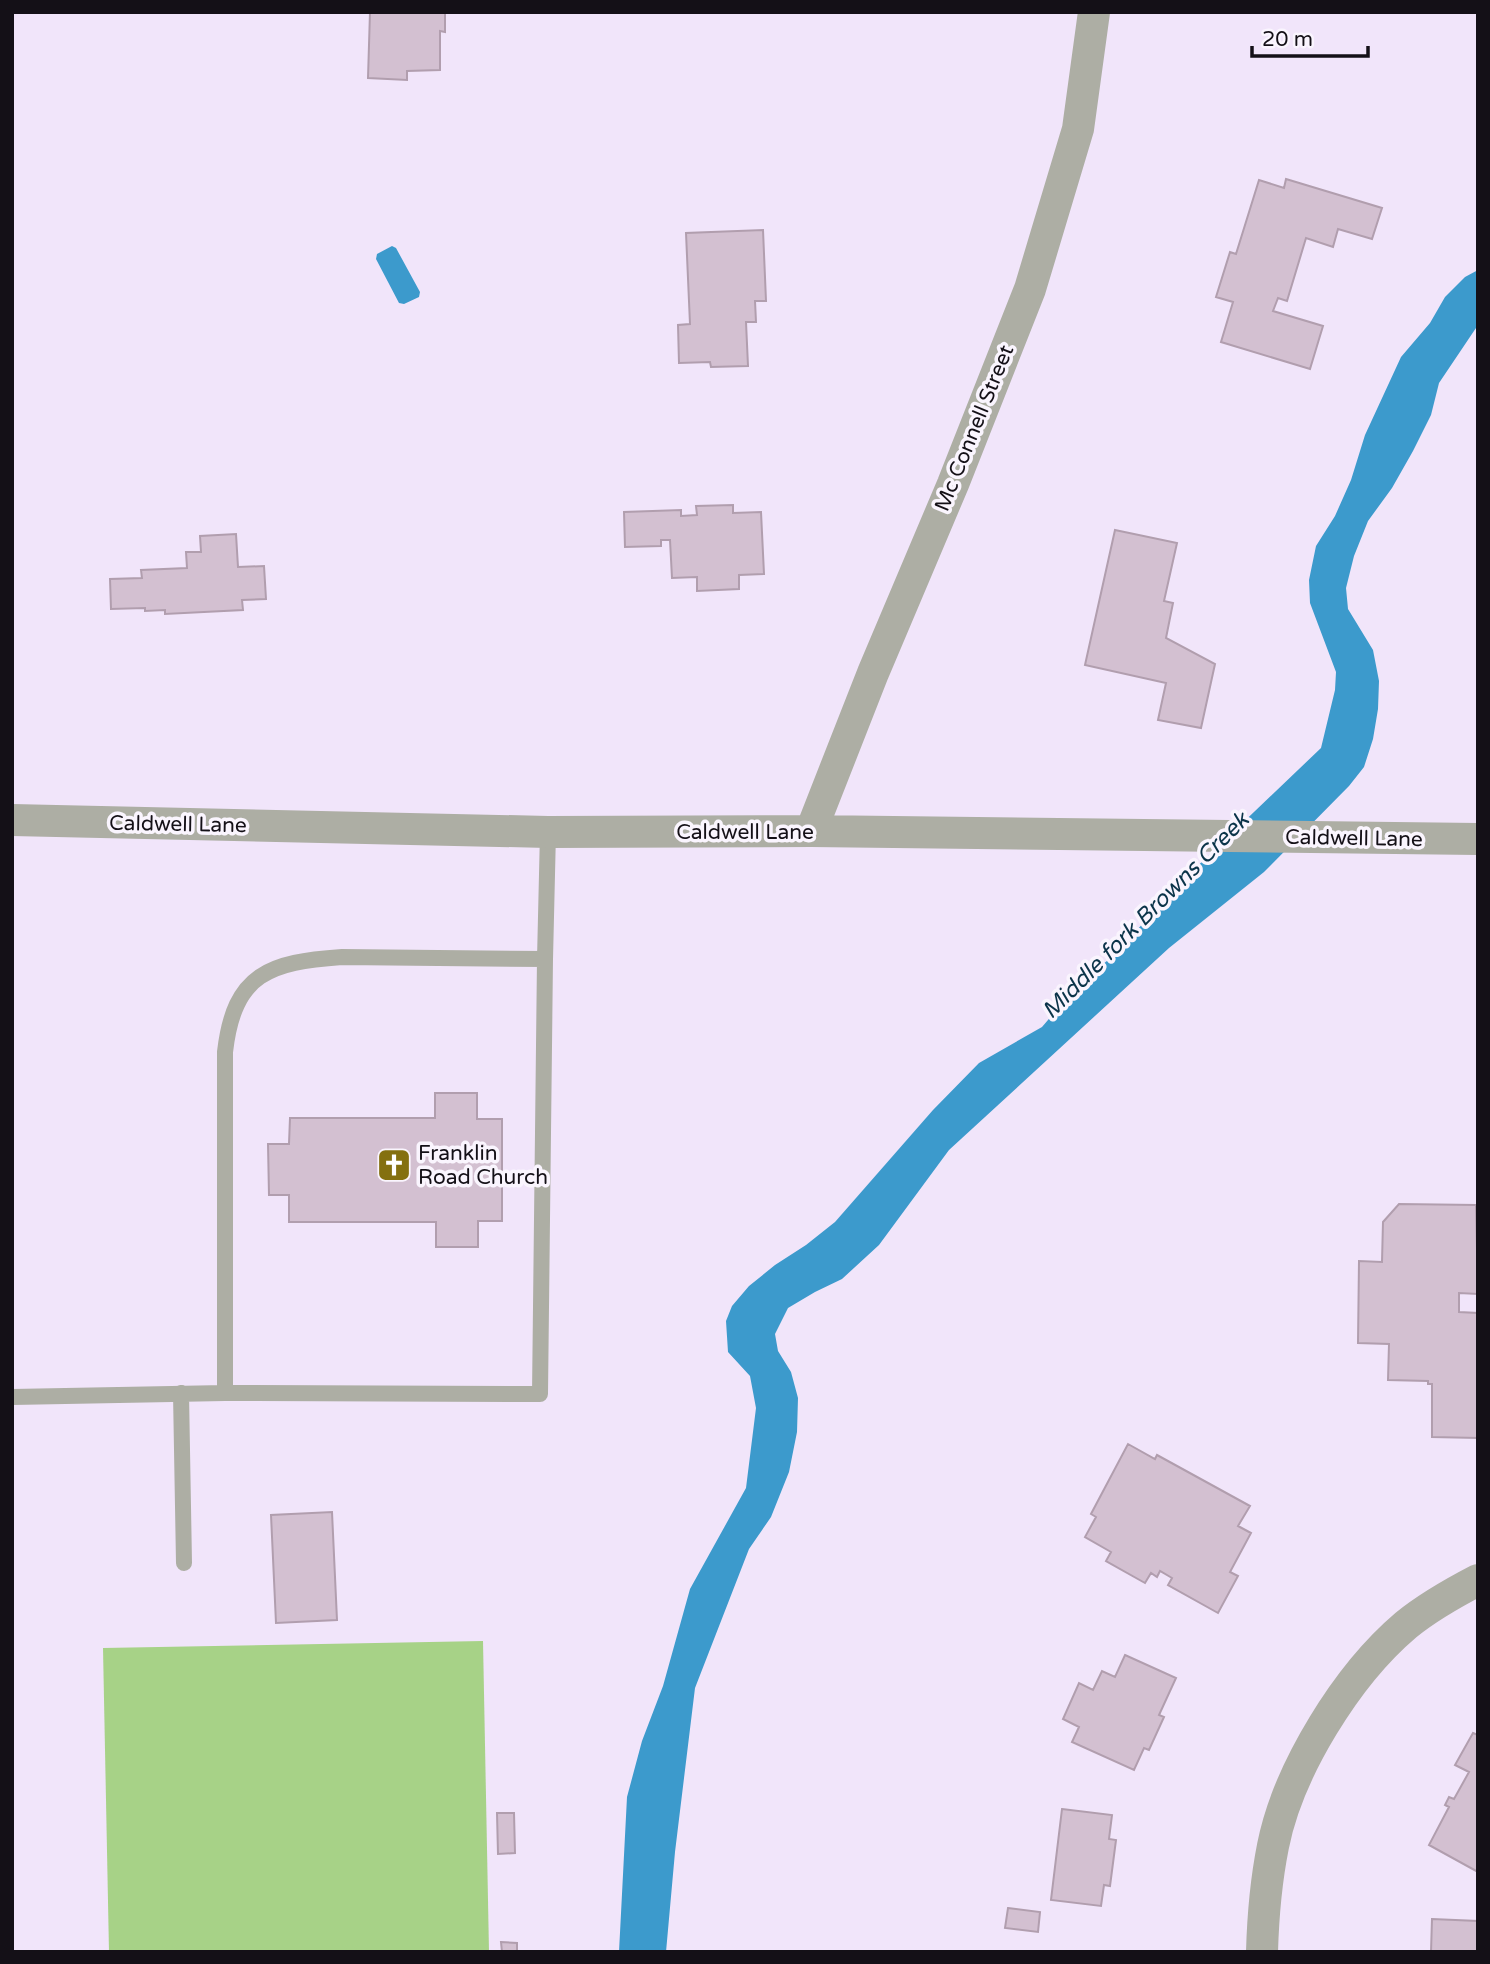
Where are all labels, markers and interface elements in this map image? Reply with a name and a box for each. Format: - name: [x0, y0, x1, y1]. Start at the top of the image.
- scale bar: [1252, 14, 1368, 58]
- text: 20 m: [1262, 27, 1313, 52]
- street label: Mc Connell Street: [930, 341, 1019, 515]
- water label: Middle fork Browns Creek: [1036, 805, 1256, 1025]
- street label: Caldwell Lane: [109, 811, 247, 838]
- street label: Caldwell Lane: [676, 820, 814, 845]
- street label: Caldwell Lane: [1285, 825, 1423, 852]
- place label: Franklin Road Church: [418, 1141, 548, 1190]
- church icon: Franklin Road Church: [375, 1146, 413, 1184]

